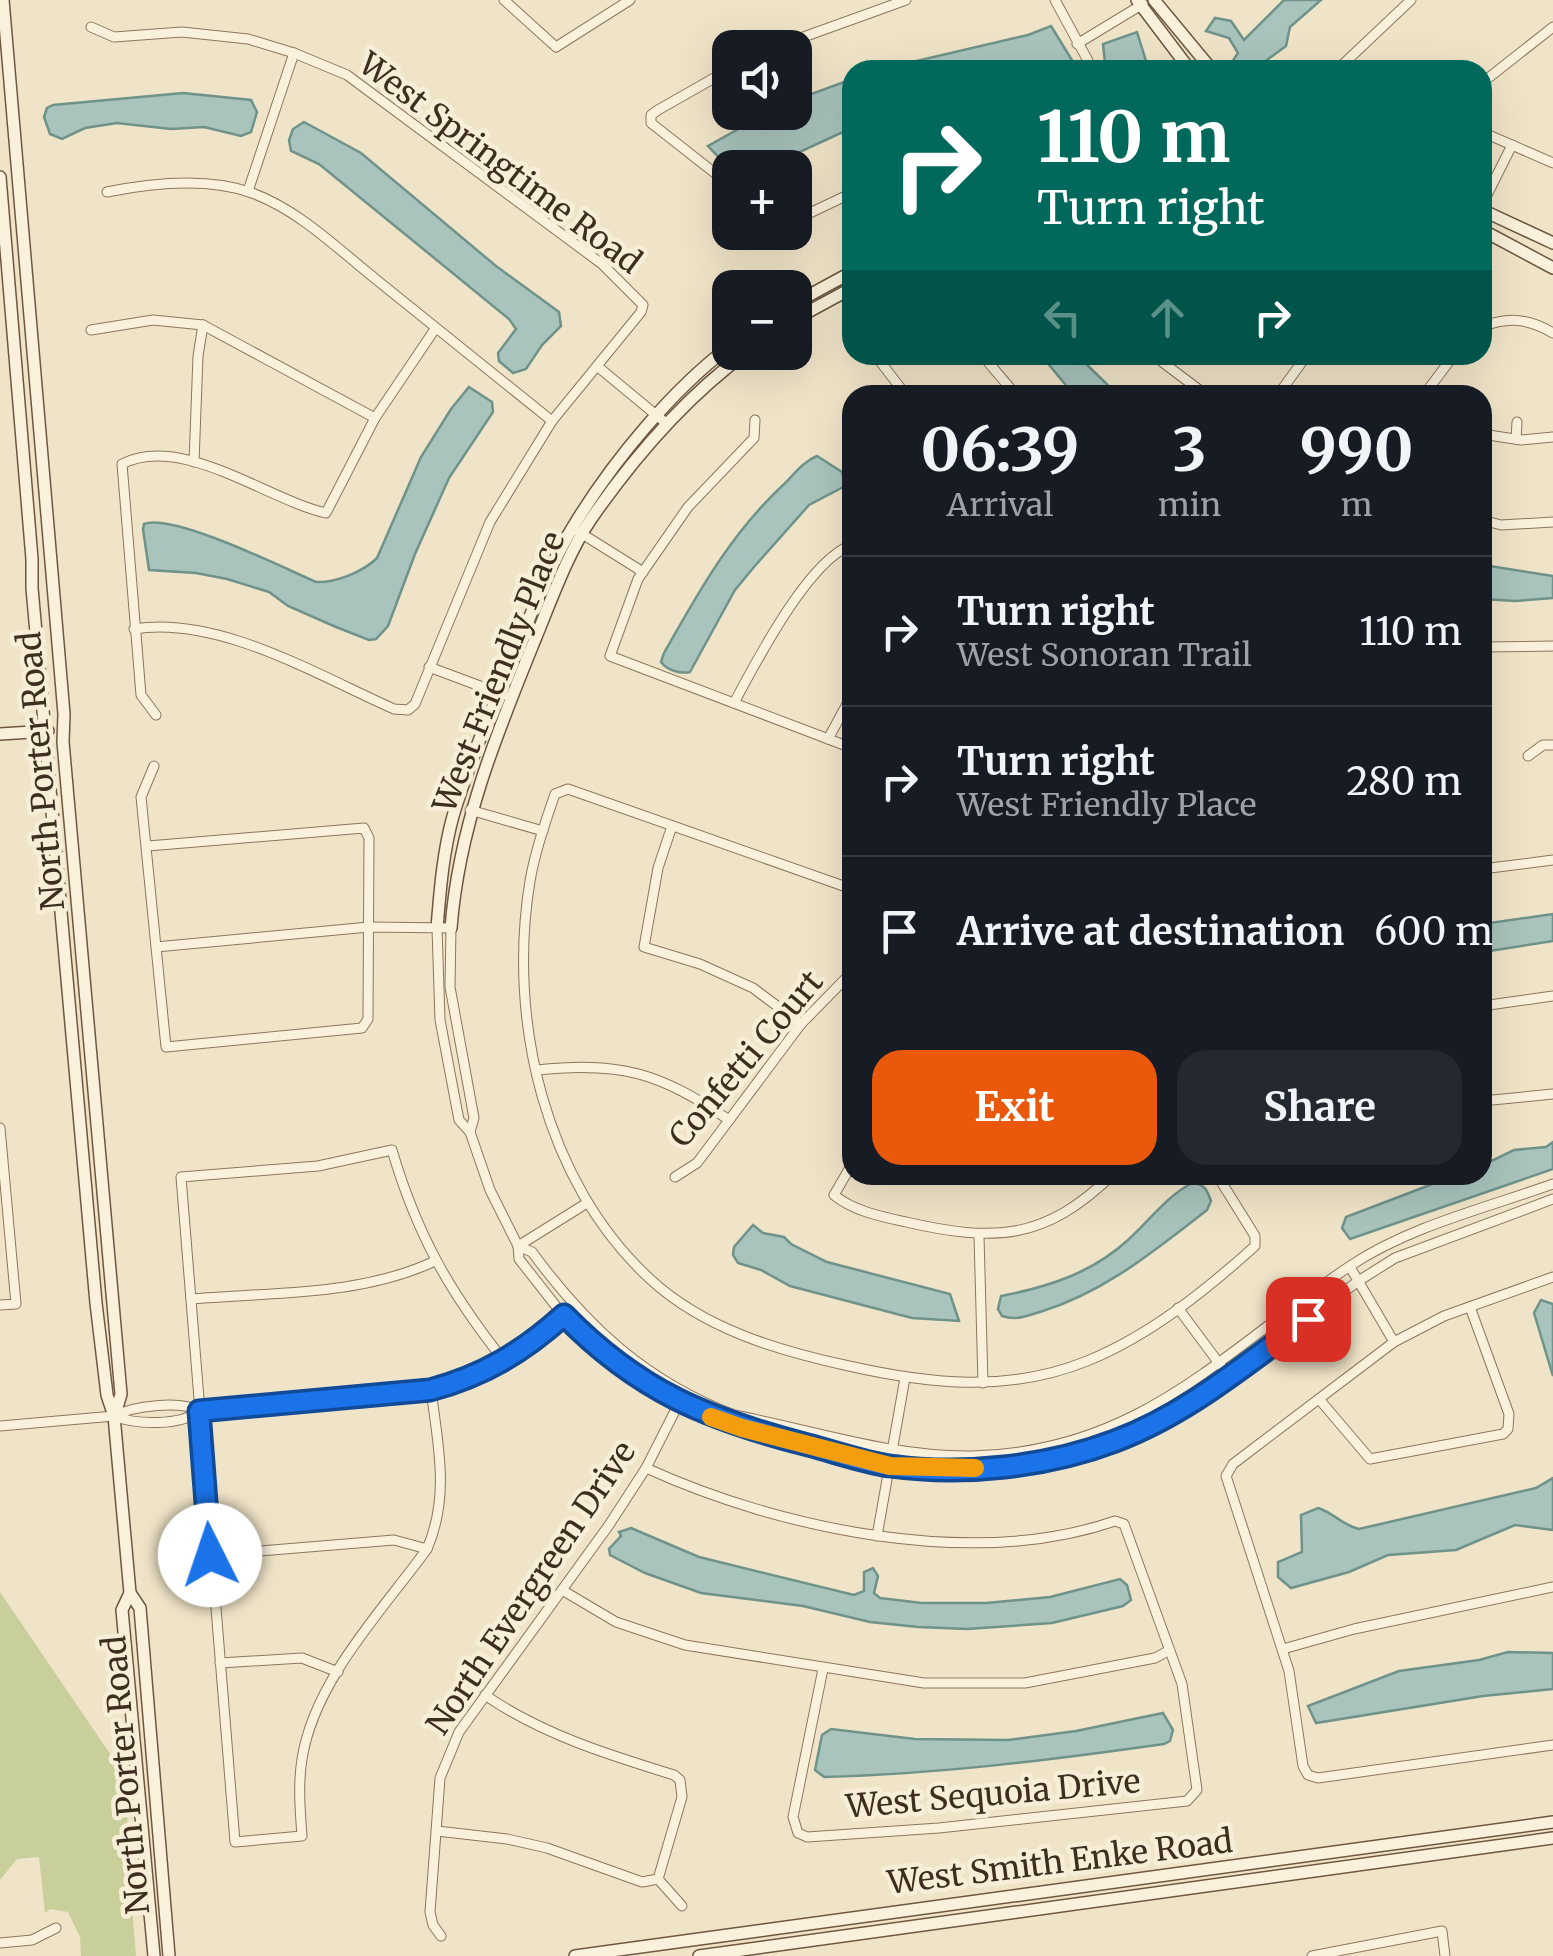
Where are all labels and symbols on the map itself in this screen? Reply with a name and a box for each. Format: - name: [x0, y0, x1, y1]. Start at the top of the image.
- street label: West Springtime Road: [350, 43, 649, 282]
- street label: West Friendly Place: [424, 526, 574, 819]
- street label: North Porter Road: [9, 630, 73, 912]
- street label: Confetti Court: [661, 962, 832, 1155]
- pin: [1266, 1277, 1351, 1362]
- street label: North Evergreen Drive: [418, 1434, 644, 1742]
- position arrow: [158, 1503, 262, 1607]
- street label: North Porter Road: [94, 1634, 158, 1916]
- street label: West Sequoia Drive: [843, 1761, 1142, 1827]
- street label: West Smith Enke Road: [884, 1821, 1235, 1903]

